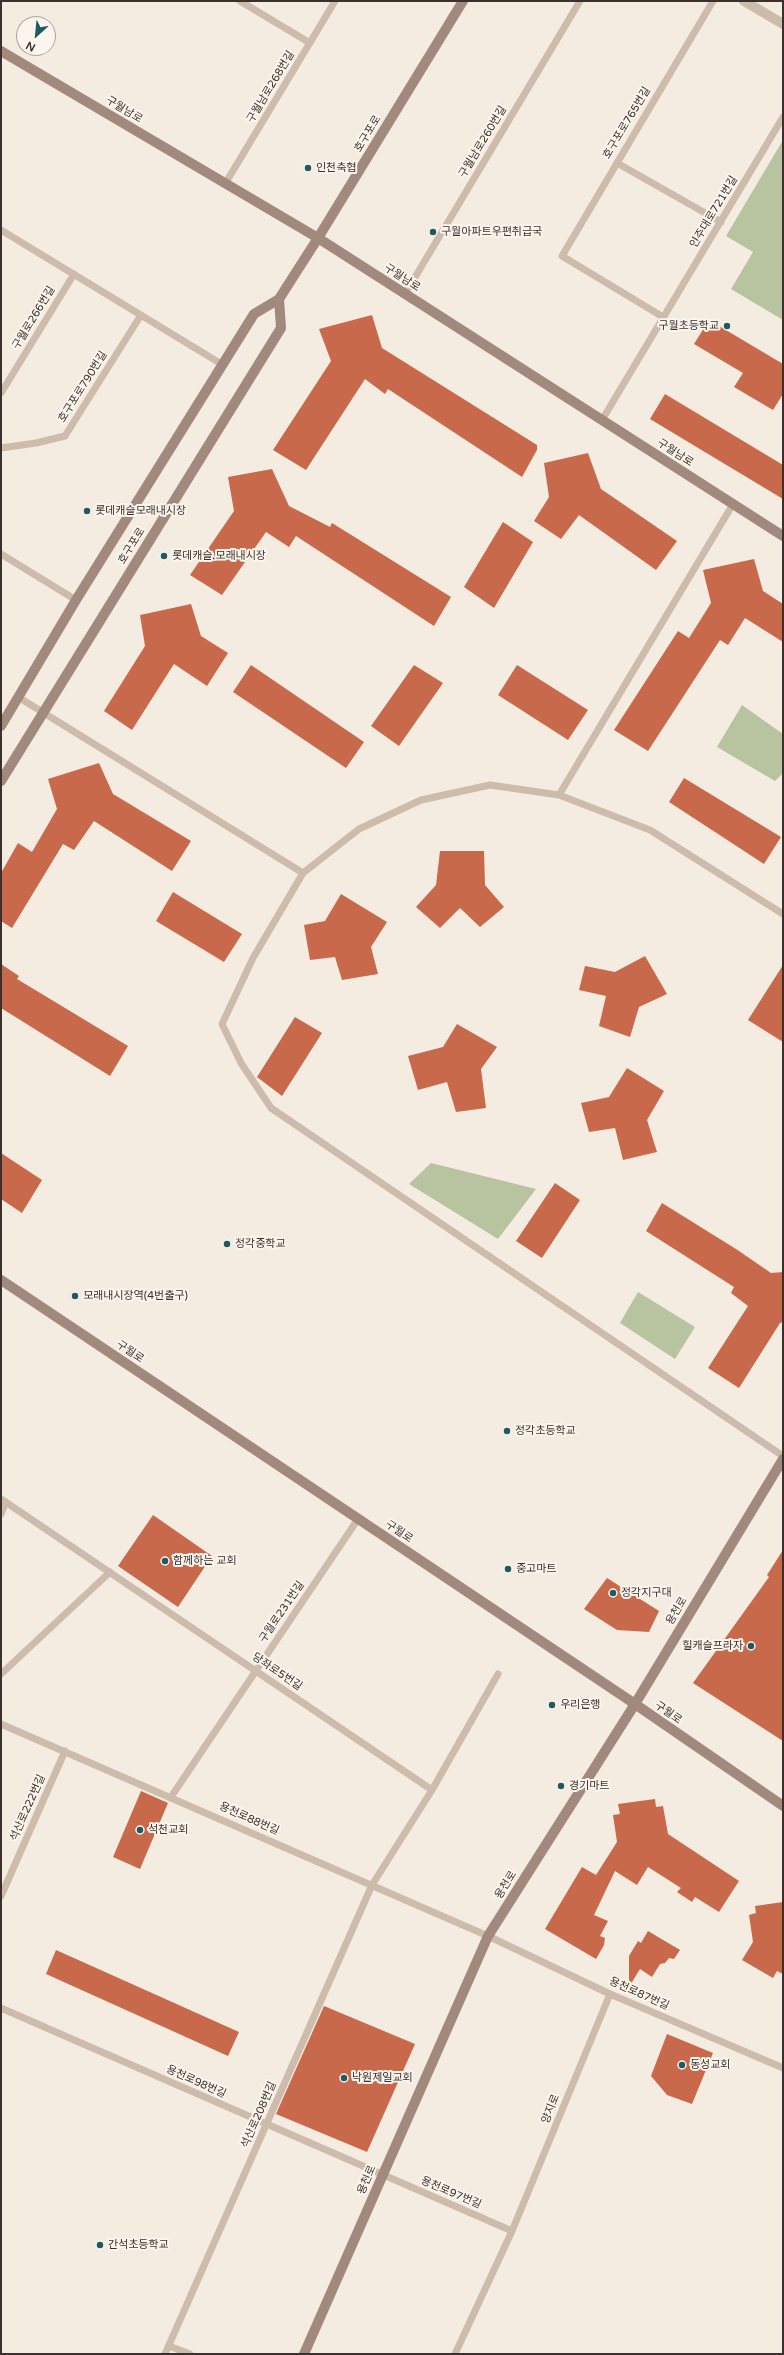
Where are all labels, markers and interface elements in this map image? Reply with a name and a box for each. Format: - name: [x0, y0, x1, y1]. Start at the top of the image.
- north arrow: [16, 16, 56, 56]
- text: N: [24, 38, 38, 54]
- street label: 구월남로268번길: [244, 49, 298, 125]
- street label: 호구포로765번길: [600, 85, 654, 161]
- street label: 구월남로: [103, 94, 145, 126]
- street label: 구월남로260번길: [456, 104, 510, 180]
- street label: 호구포로: [352, 113, 384, 155]
- place label: 인천축협: [316, 161, 356, 175]
- marker: 인천축협: [303, 163, 313, 173]
- street label: 인주대로721번길: [687, 174, 741, 250]
- place label: 구월아파트우편취급국: [441, 225, 542, 239]
- marker: 구월아파트우편취급국: [428, 227, 438, 237]
- street label: 구월남로: [381, 261, 423, 295]
- street label: 구월로266번길: [10, 284, 58, 352]
- place label: 구월초등학교: [658, 319, 719, 333]
- marker: 구월초등학교: [722, 321, 732, 331]
- street label: 호구포로790번길: [56, 349, 110, 425]
- street label: 구월남로: [654, 436, 696, 470]
- place label: 롯데캐슬모래내시장: [95, 504, 186, 518]
- marker: 롯데캐슬모래내시장: [82, 506, 92, 516]
- street label: 호구포로: [116, 525, 148, 567]
- place label: 롯데캐슬.모래내시장: [172, 549, 266, 563]
- marker: 롯데캐슬.모래내시장: [159, 551, 169, 561]
- place label: 정각중학교: [235, 1237, 286, 1251]
- marker: 정각중학교: [222, 1239, 232, 1249]
- place label: 모래내시장역(4번출구): [83, 1289, 188, 1303]
- marker: 모래내시장역(4번출구): [70, 1291, 80, 1301]
- street label: 구월로: [114, 1338, 146, 1366]
- place label: 정각초등학교: [515, 1424, 576, 1438]
- marker: 정각초등학교: [502, 1426, 512, 1436]
- street label: 구월로: [383, 1518, 415, 1546]
- place label: 함께하는 교회: [173, 1554, 237, 1568]
- marker: 함께하는 교회: [160, 1556, 170, 1566]
- place label: 중고마트: [516, 1562, 556, 1576]
- marker: 중고마트: [503, 1564, 513, 1574]
- street label: 구월로231번길: [257, 1579, 307, 1645]
- place label: 정각지구대: [621, 1586, 672, 1600]
- marker: 정각지구대: [608, 1588, 618, 1598]
- street label: 용천로: [664, 1595, 690, 1627]
- place label: 힐캐슬프라자: [682, 1639, 743, 1653]
- marker: 힐캐슬프라자: [746, 1641, 756, 1651]
- street label: 당좌로5번길: [249, 1650, 305, 1694]
- place label: 우리은행: [560, 1698, 600, 1712]
- street label: 구월로: [652, 1699, 684, 1727]
- marker: 우리은행: [547, 1700, 557, 1710]
- street label: 석산로222번길: [7, 1773, 49, 1843]
- place label: 경기마트: [569, 1779, 609, 1793]
- marker: 경기마트: [556, 1781, 566, 1791]
- street label: 용천로88번길: [217, 1800, 281, 1838]
- place label: 석천교회: [148, 1823, 188, 1837]
- marker: 석천교회: [135, 1825, 145, 1835]
- street label: 용천로: [492, 1869, 520, 1901]
- street label: 용천로87번길: [607, 1975, 671, 2013]
- place label: 동성교회: [690, 2058, 730, 2072]
- marker: 동성교회: [677, 2060, 687, 2070]
- street label: 용천로98번길: [164, 2063, 228, 2101]
- place label: 낙원제일교회: [352, 2071, 413, 2085]
- marker: 낙원제일교회: [339, 2073, 349, 2083]
- street label: 석산로208번길: [238, 2080, 280, 2150]
- street label: 양지로: [539, 2092, 563, 2126]
- street label: 용천로: [355, 2163, 379, 2197]
- street label: 용천로97번길: [419, 2174, 483, 2212]
- place label: 간석초등학교: [108, 2238, 169, 2252]
- marker: 간석초등학교: [95, 2240, 105, 2250]

